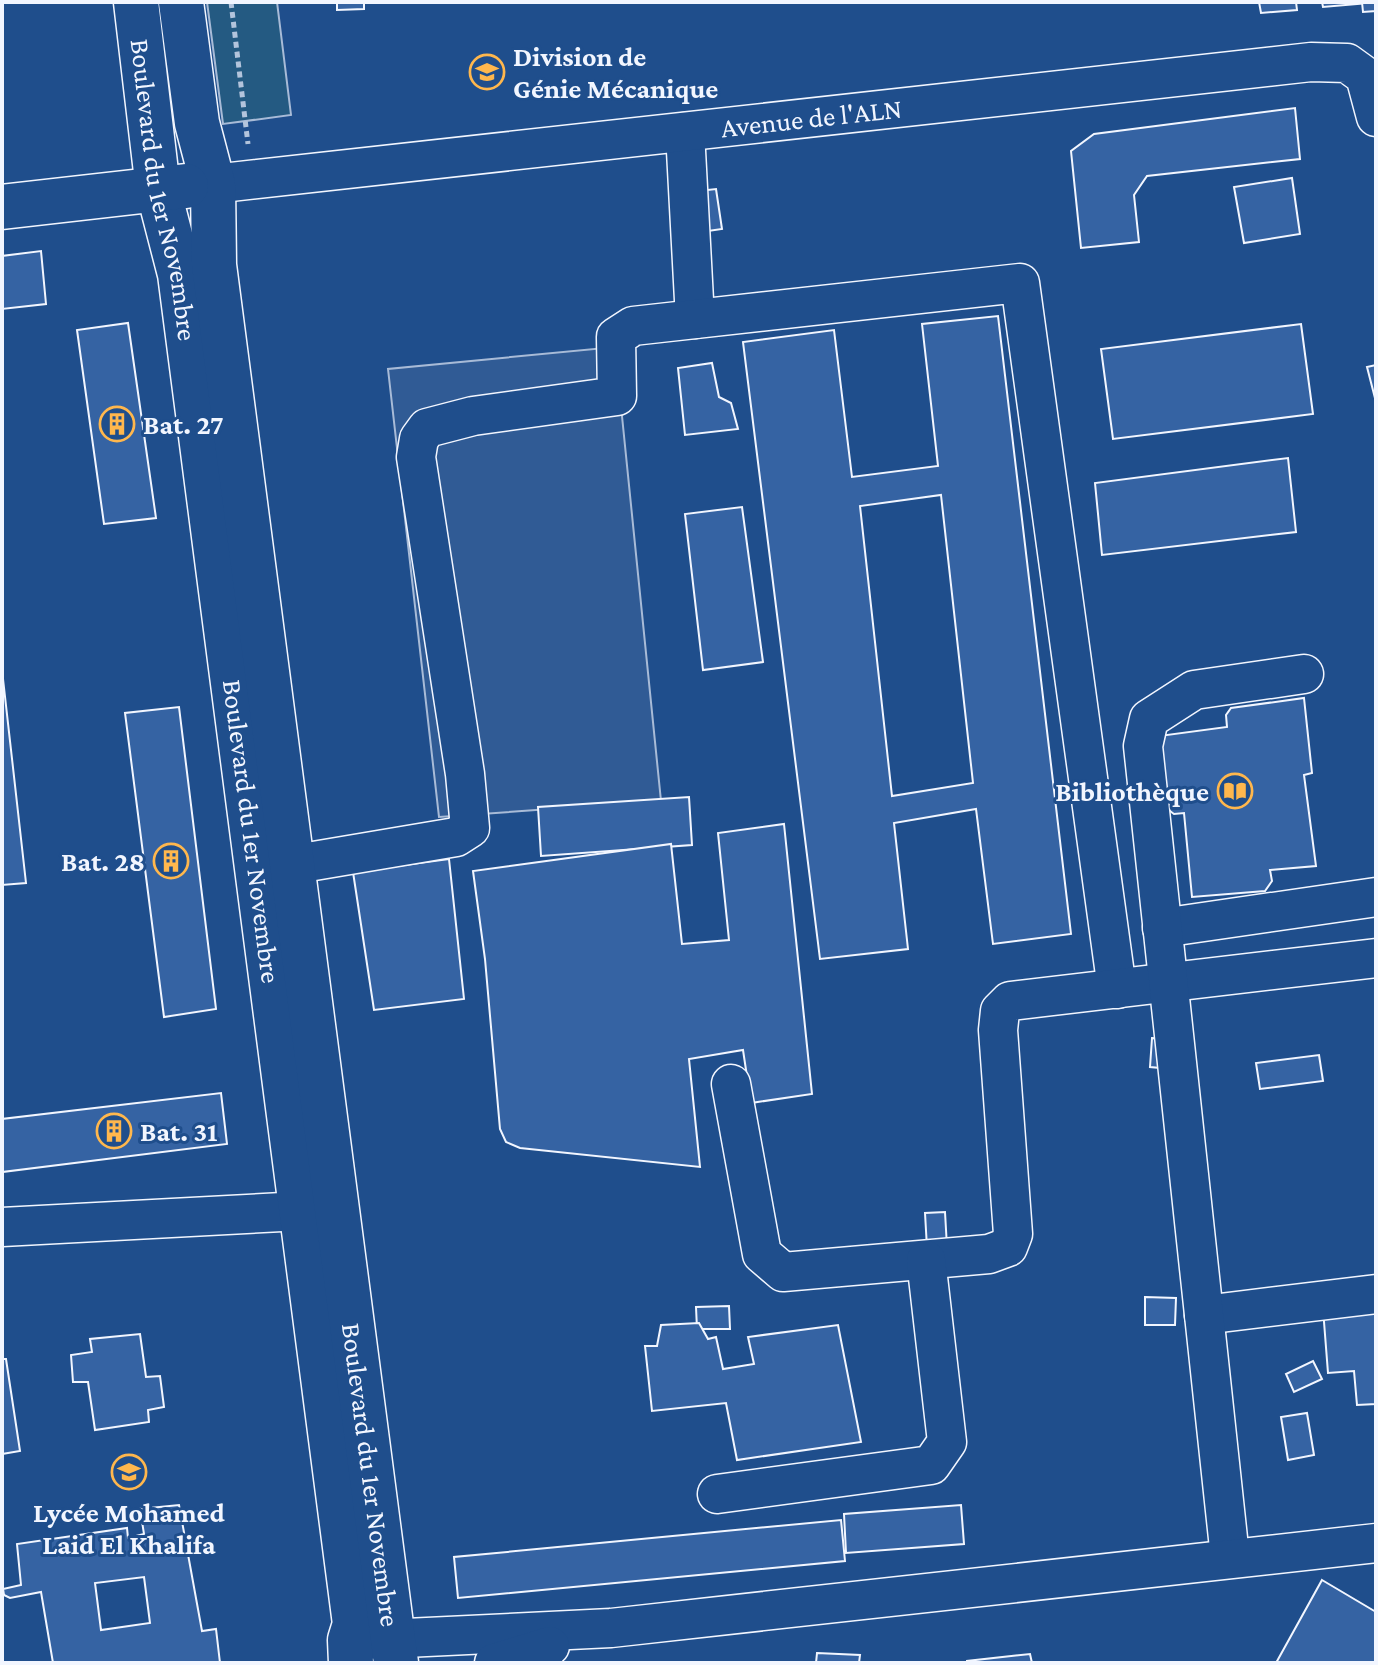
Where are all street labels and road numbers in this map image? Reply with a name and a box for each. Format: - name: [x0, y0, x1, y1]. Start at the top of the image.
- street label: Boulevard du 1er Novembre: [125, 37, 204, 342]
- street label: Avenue de l'ALN: [719, 92, 903, 143]
- street label: Boulevard du 1er Novembre: [217, 678, 287, 985]
- street label: Boulevard du 1er Novembre: [336, 1321, 407, 1628]

